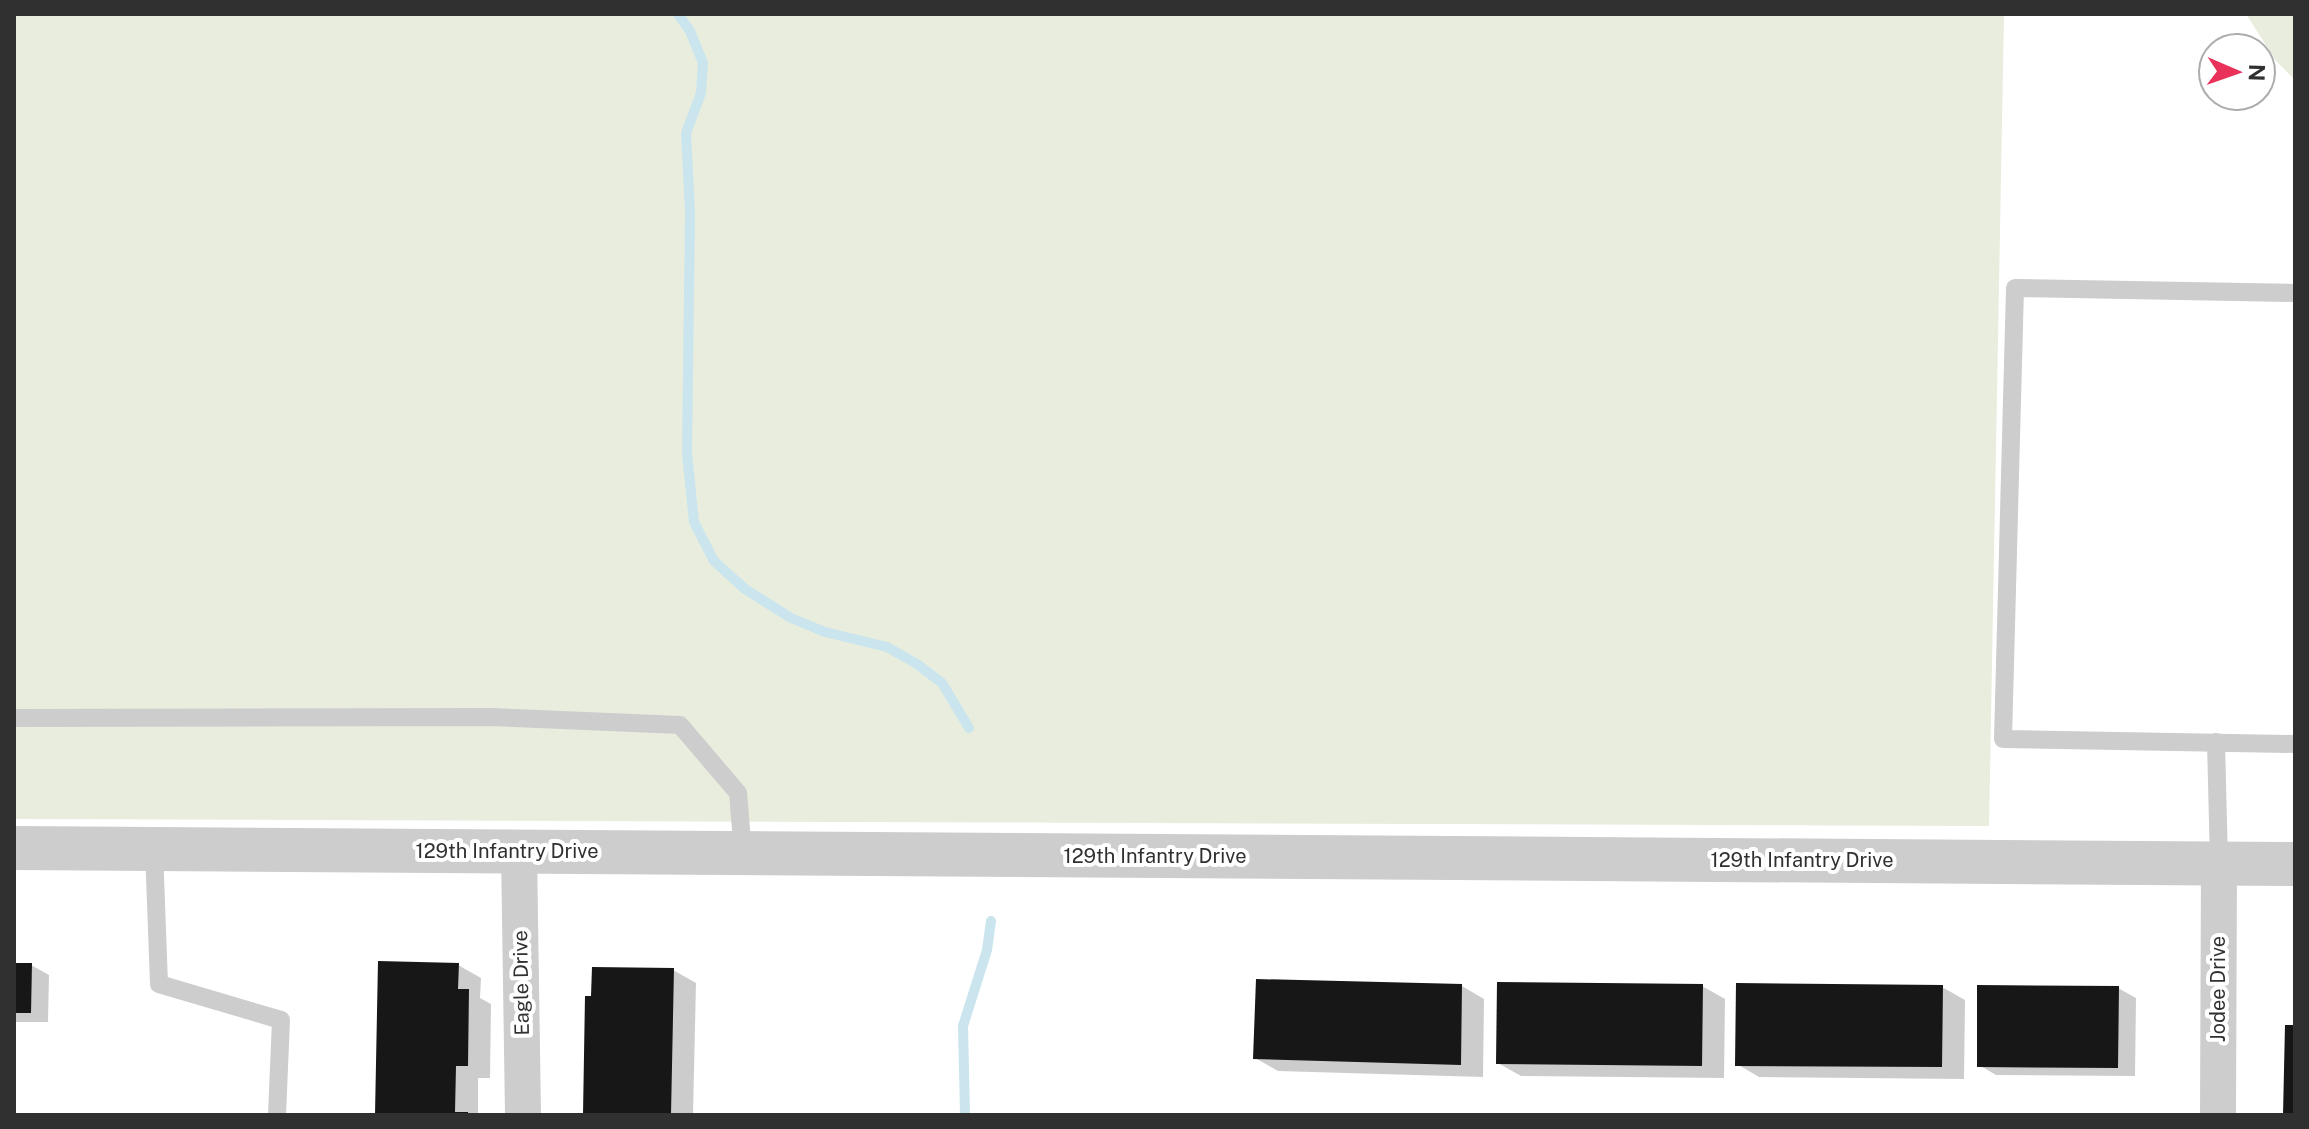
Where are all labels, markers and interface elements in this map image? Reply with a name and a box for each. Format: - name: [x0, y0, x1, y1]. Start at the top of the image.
- north arrow: [2197, 32, 2277, 112]
- text: N: [2244, 64, 2270, 82]
- street label: 129th Infantry Drive: [416, 839, 598, 863]
- street label: 129th Infantry Drive: [1064, 844, 1246, 868]
- street label: 129th Infantry Drive: [1711, 848, 1893, 872]
- street label: Eagle Drive: [508, 930, 534, 1036]
- street label: Jodee Drive: [2206, 936, 2230, 1042]

